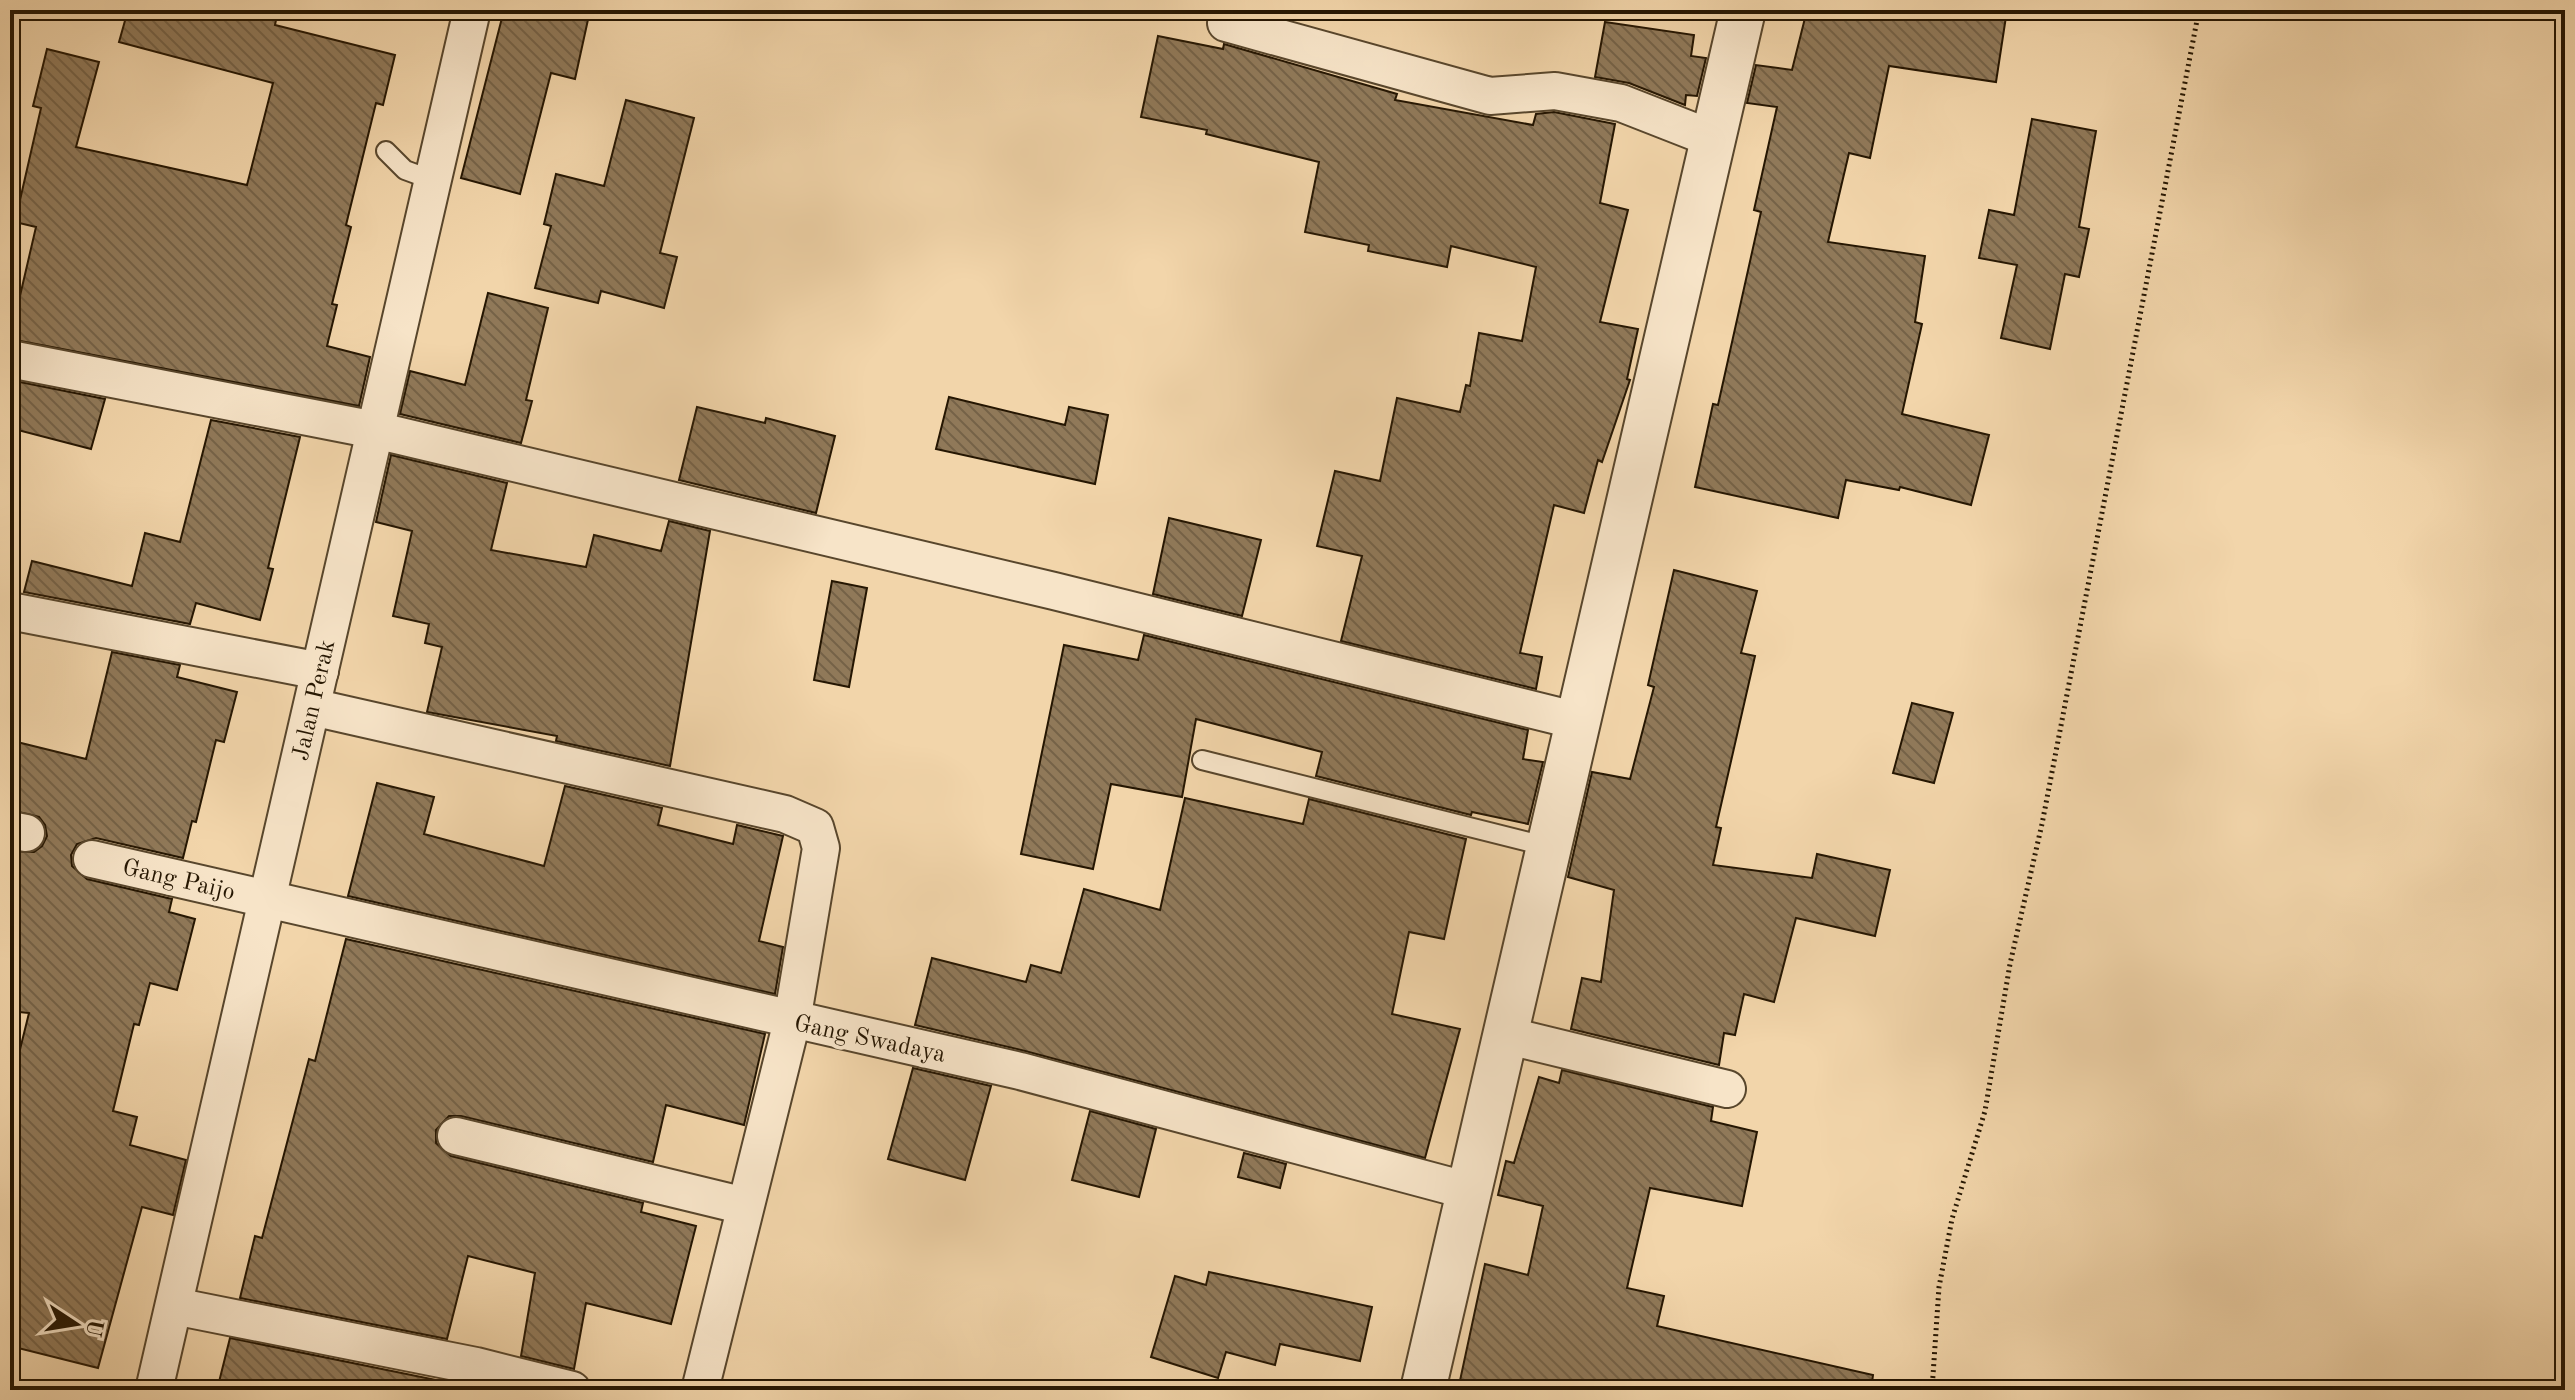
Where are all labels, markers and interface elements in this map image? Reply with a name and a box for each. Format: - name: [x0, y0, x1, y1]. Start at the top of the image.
- street label: Jalan Perak: [289, 638, 340, 763]
- street label: Gang Paijo: [120, 856, 237, 906]
- street label: Gang Swadaya: [792, 1012, 948, 1068]
- north arrow: [36, 1284, 116, 1364]
- text: U: [81, 1317, 106, 1339]

